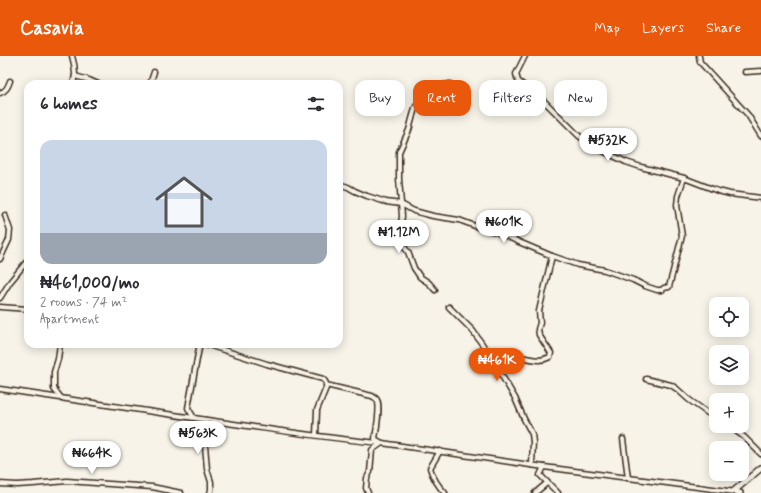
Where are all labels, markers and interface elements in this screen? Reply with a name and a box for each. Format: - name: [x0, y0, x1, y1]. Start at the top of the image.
- text: Casavia: [20, 16, 84, 41]
- text: Map: [594, 19, 620, 37]
- text: Layers: [642, 19, 684, 37]
- text: Share: [706, 19, 741, 37]
- chip: Buy: [355, 80, 405, 116]
- chip: Rent: [413, 80, 471, 116]
- chip: Filters: [479, 80, 546, 116]
- chip: New: [554, 80, 607, 116]
- text: 6 homes: [40, 93, 98, 115]
- icon: filters: [305, 93, 327, 115]
- pin: ₦532K: [580, 128, 636, 162]
- text: ₦532K: [588, 132, 628, 149]
- icon: home: [148, 166, 220, 238]
- pin: ₦601K: [476, 210, 532, 244]
- text: ₦601K: [485, 214, 523, 231]
- pin: ₦1.12M: [366, 220, 432, 254]
- text: ₦1.12M: [378, 224, 420, 241]
- text: ₦461,000/mo: [40, 272, 140, 294]
- text: 2 rooms · 74 m²: [40, 294, 127, 311]
- map controls: [709, 297, 749, 481]
- button: locate: [709, 297, 749, 337]
- text: Apartment: [40, 311, 99, 328]
- button: layers: [709, 345, 749, 385]
- pin: ₦461K: [469, 348, 525, 382]
- text: ₦461K: [478, 352, 516, 369]
- button: +: [709, 393, 749, 433]
- pin: ₦563K: [170, 421, 226, 455]
- text: ₦563K: [179, 425, 217, 442]
- pin: ₦664K: [64, 441, 120, 475]
- button: −: [709, 441, 749, 481]
- text: ₦664K: [72, 445, 112, 462]

